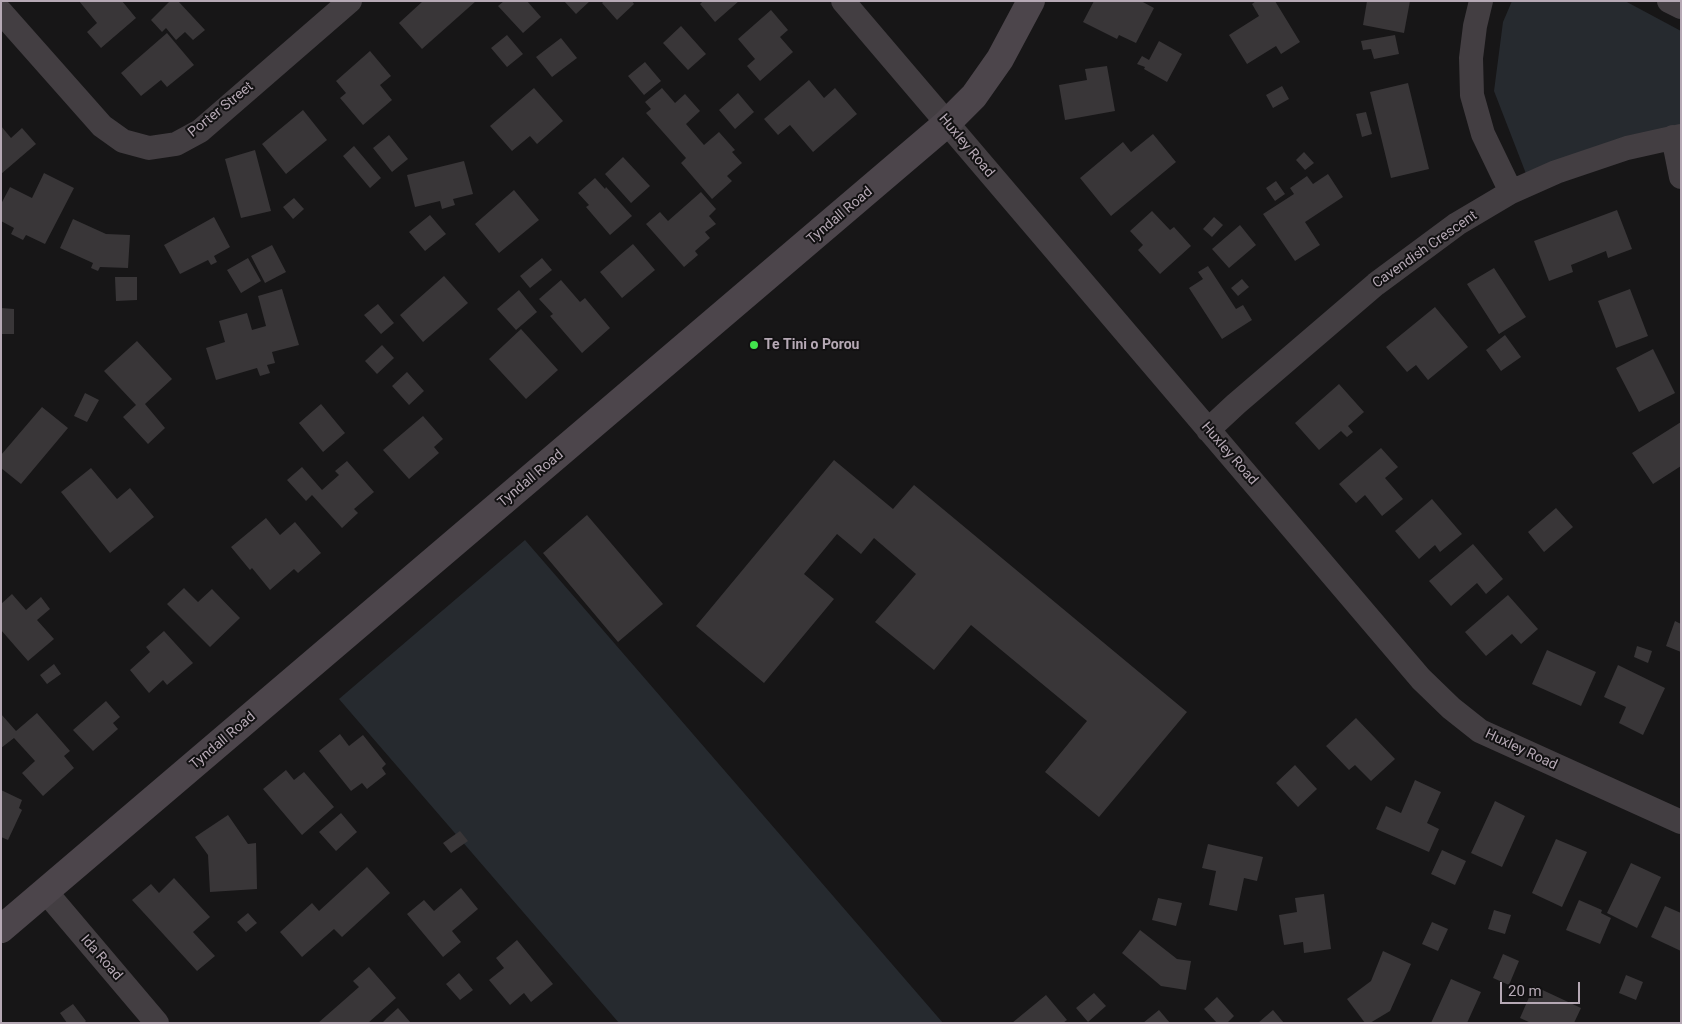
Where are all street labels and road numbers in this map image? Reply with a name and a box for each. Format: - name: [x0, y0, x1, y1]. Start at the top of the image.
- street label: Porter Street: [185, 79, 257, 141]
- street label: Huxley Road: [935, 111, 997, 181]
- street label: Tyndall Road: [804, 184, 876, 248]
- street label: Cavendish Crescent: [1370, 208, 1480, 292]
- street label: Huxley Road: [1197, 419, 1261, 489]
- street label: Tyndall Road: [495, 447, 567, 511]
- street label: Tyndall Road: [187, 709, 259, 773]
- street label: Huxley Road: [1482, 726, 1560, 774]
- street label: Ida Road: [77, 932, 125, 984]

